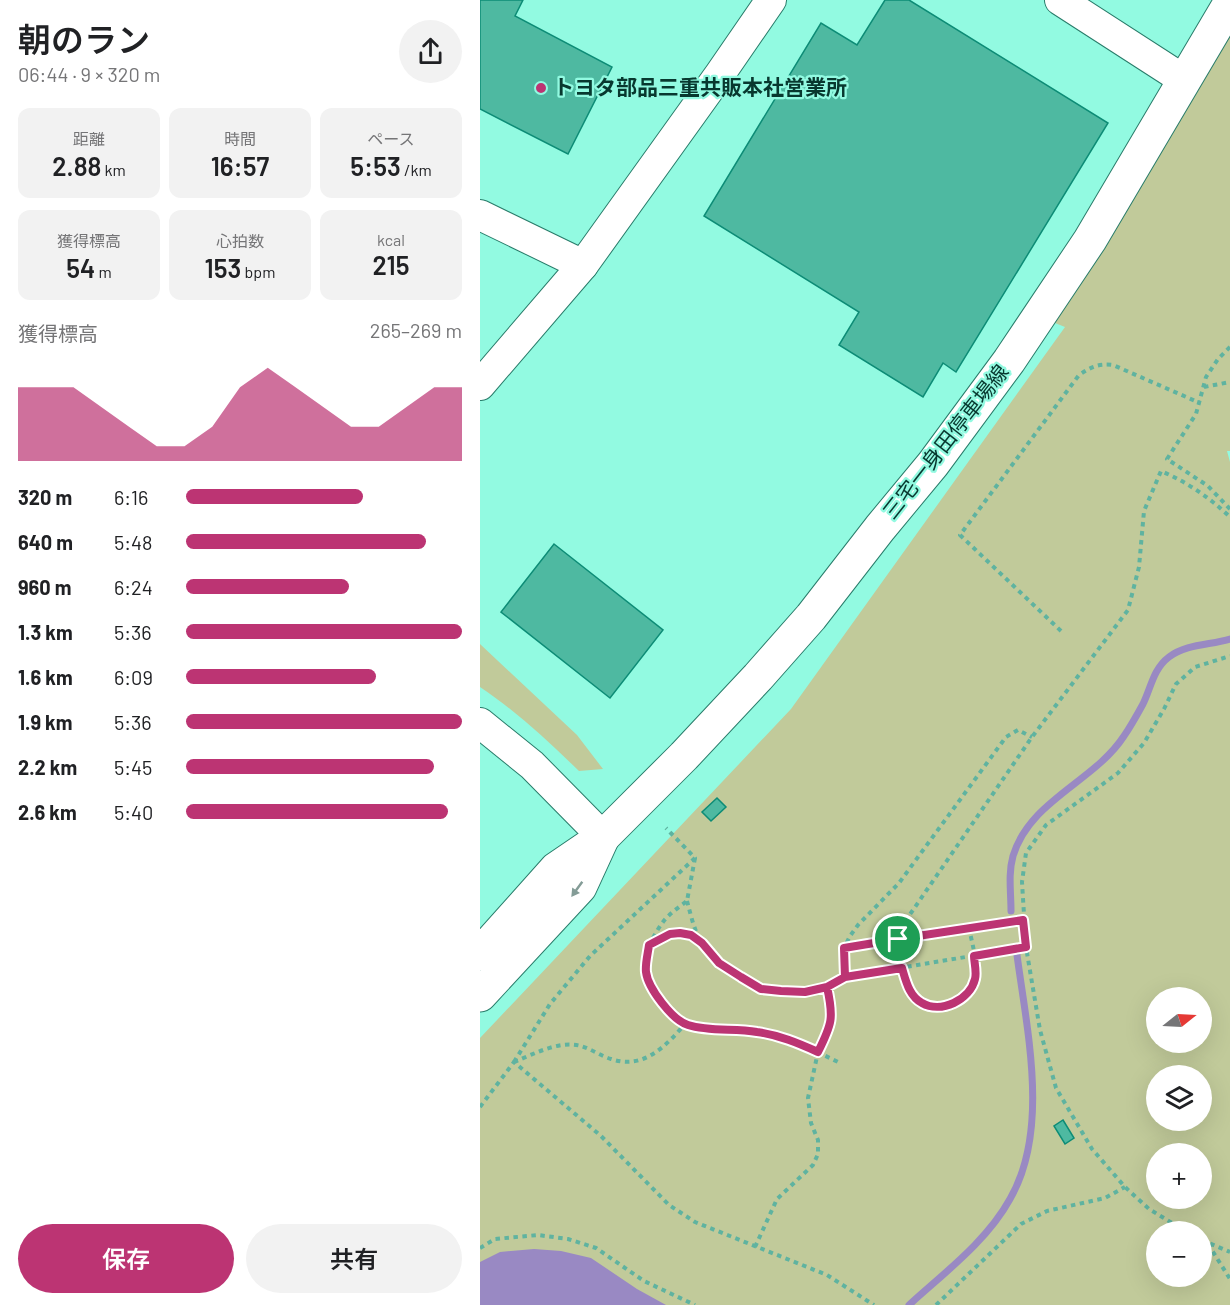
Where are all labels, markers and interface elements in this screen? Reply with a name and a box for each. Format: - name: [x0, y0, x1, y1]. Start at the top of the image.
- text: 朝のラン: [18, 19, 150, 59]
- button: share: [399, 20, 462, 83]
- text: 06:44 · 9 × 320 m: [18, 62, 160, 86]
- place label: トヨタ部品三重共販本社営業所: [553, 74, 847, 99]
- marker: トヨタ部品三重共販本社営業所: [534, 81, 548, 95]
- text: 距離: [73, 129, 105, 148]
- text: 時間: [224, 129, 256, 148]
- text: ペース: [367, 129, 415, 148]
- text: 2.88: [52, 150, 101, 181]
- text: 16:57: [211, 150, 269, 181]
- text: 5:53: [350, 150, 401, 181]
- text: km: [101, 160, 126, 179]
- text: /km: [401, 160, 432, 179]
- text: kcal: [377, 230, 405, 249]
- text: 獲得標高: [57, 231, 121, 250]
- text: 心拍数: [216, 231, 264, 250]
- text: 215: [372, 249, 410, 280]
- text: 54: [66, 252, 95, 283]
- text: 153: [205, 252, 241, 283]
- text: m: [95, 262, 112, 281]
- text: bpm: [241, 262, 275, 281]
- text: 265–269 m: [370, 318, 462, 342]
- text: 獲得標高: [18, 321, 98, 345]
- street label: 三宅一身田停車場線: [877, 359, 1013, 523]
- text: 320 m: [18, 485, 72, 509]
- text: 6:16: [114, 485, 148, 509]
- text: 640 m: [18, 530, 73, 554]
- text: 5:48: [114, 530, 153, 554]
- text: 960 m: [18, 575, 71, 599]
- text: 6:24: [114, 575, 153, 599]
- text: 1.3 km: [18, 620, 73, 644]
- text: 5:36: [114, 620, 152, 644]
- text: 1.6 km: [18, 665, 73, 689]
- text: 6:09: [114, 665, 153, 689]
- text: 1.9 km: [18, 710, 72, 734]
- text: 5:36: [114, 710, 152, 734]
- text: 2.2 km: [18, 755, 77, 779]
- text: 5:45: [114, 755, 152, 779]
- text: 2.6 km: [18, 800, 77, 824]
- text: 5:40: [114, 800, 153, 824]
- one-way arrow: [571, 880, 583, 896]
- pin: [872, 913, 923, 964]
- icon: arrive: [881, 922, 914, 955]
- north arrow: [1146, 987, 1212, 1053]
- map controls: [1146, 987, 1212, 1287]
- button: layers: [1146, 1065, 1212, 1131]
- button: +: [1146, 1143, 1212, 1209]
- button: −: [1146, 1221, 1212, 1287]
- button: 保存: [18, 1224, 234, 1293]
- button: 共有: [246, 1224, 462, 1293]

